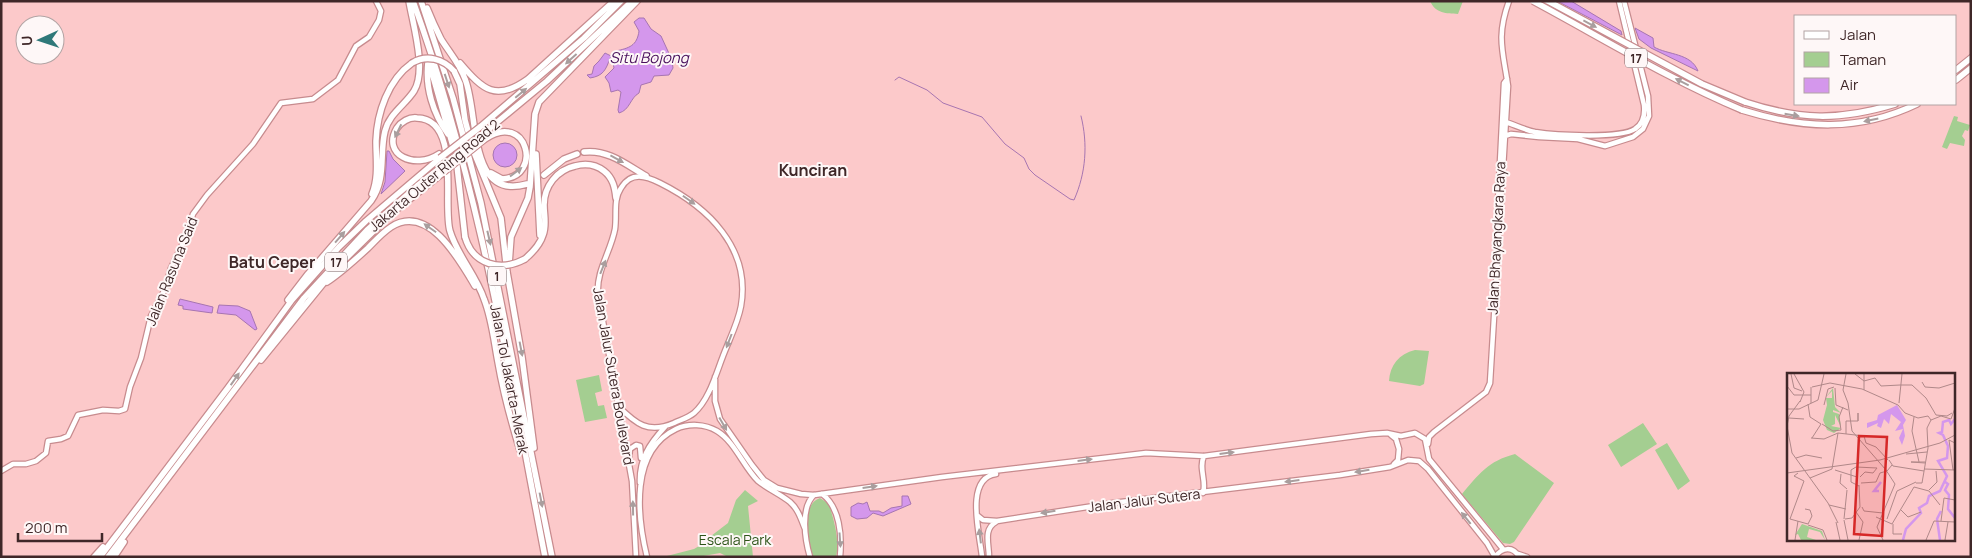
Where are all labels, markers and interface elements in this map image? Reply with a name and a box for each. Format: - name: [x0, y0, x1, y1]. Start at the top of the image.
- north arrow: [15, 15, 65, 65]
- legend: [1794, 15, 1957, 105]
- one-way arrow: [1583, 20, 1598, 28]
- text: Jalan: [1840, 24, 1876, 45]
- text: U: [17, 35, 36, 46]
- water label: Situ Bojong: [609, 47, 690, 68]
- road number: 17: [1625, 48, 1647, 68]
- text: Taman: [1840, 49, 1886, 70]
- one-way arrow: [566, 53, 578, 65]
- one-way arrow: [444, 73, 451, 88]
- text: Air: [1840, 74, 1859, 95]
- one-way arrow: [1675, 78, 1690, 86]
- one-way arrow: [515, 88, 527, 99]
- one-way arrow: [1784, 111, 1800, 119]
- street label: Jakarta Outer Ring Road 2: [365, 115, 504, 235]
- one-way arrow: [1863, 116, 1879, 124]
- one-way arrow: [394, 124, 402, 138]
- one-way arrow: [610, 155, 623, 164]
- district label: Kunciran: [779, 159, 847, 181]
- street label: Jalan Bhayangkara Raya: [1483, 161, 1509, 315]
- one-way arrow: [510, 167, 523, 178]
- one-way arrow: [682, 195, 696, 205]
- street label: Jalan Rasuna Said: [141, 214, 201, 328]
- one-way arrow: [423, 223, 436, 233]
- one-way arrow: [334, 230, 345, 243]
- one-way arrow: [485, 230, 493, 245]
- district label: Batu Ceper: [229, 251, 315, 273]
- road number: 17: [325, 252, 347, 272]
- one-way arrow: [600, 259, 608, 274]
- road number: 1: [488, 266, 506, 286]
- street label: Jalan Jalur Sutera Boulevard: [589, 286, 639, 466]
- street label: Jalan Tol Jakarta–Merak: [486, 302, 534, 457]
- one-way arrow: [725, 334, 733, 349]
- one-way arrow: [517, 341, 525, 357]
- one-way arrow: [230, 372, 240, 386]
- inset map: [1787, 373, 1954, 540]
- one-way arrow: [719, 417, 728, 430]
- one-way arrow: [1219, 449, 1235, 457]
- one-way arrow: [1077, 456, 1093, 464]
- one-way arrow: [1353, 468, 1369, 476]
- one-way arrow: [1284, 477, 1300, 485]
- one-way arrow: [862, 483, 878, 491]
- street label: Jalan Jalur Sutera: [1087, 484, 1201, 516]
- one-way arrow: [538, 493, 546, 509]
- one-way arrow: [629, 500, 637, 516]
- one-way arrow: [1039, 509, 1055, 517]
- scale bar: [18, 510, 101, 542]
- one-way arrow: [1461, 512, 1472, 525]
- text: 200 m: [25, 517, 68, 538]
- one-way arrow: [976, 528, 984, 544]
- park label: Escala Park: [699, 530, 772, 549]
- one-way arrow: [836, 532, 844, 548]

